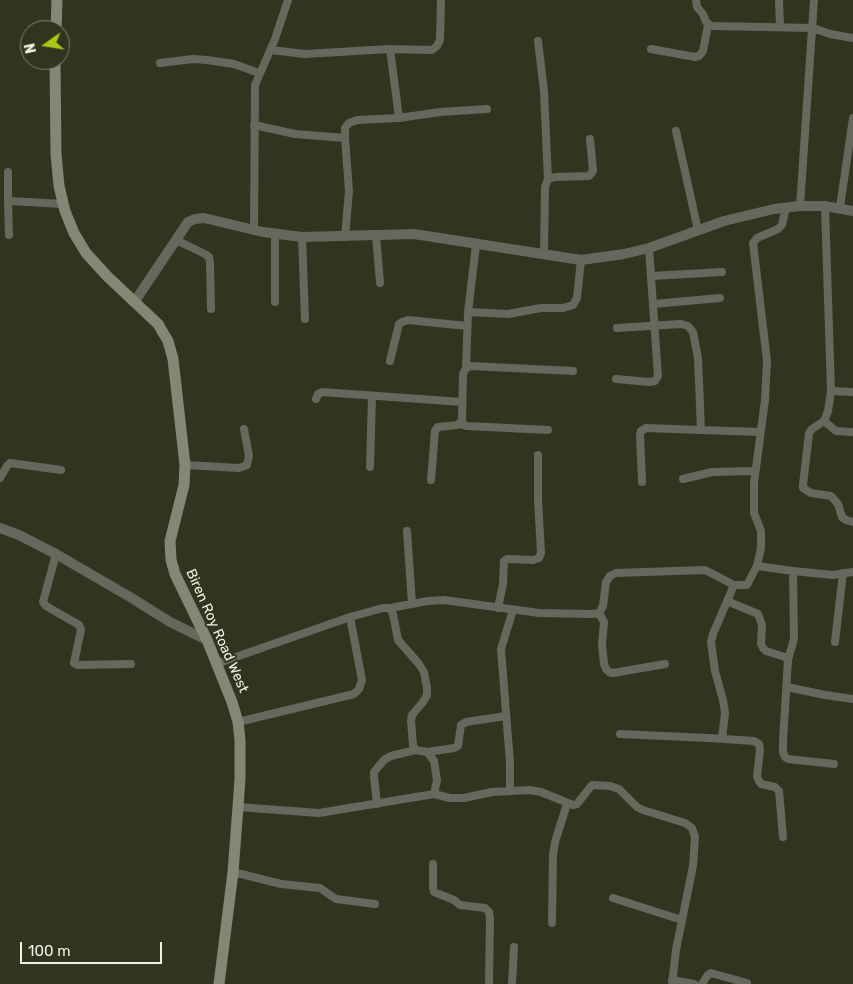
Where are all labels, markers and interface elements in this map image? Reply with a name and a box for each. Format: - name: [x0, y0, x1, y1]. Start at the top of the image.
- north arrow: [20, 20, 70, 70]
- text: N: [21, 41, 40, 55]
- street label: Biren Roy Road West: [182, 567, 252, 695]
- scale bar: [22, 932, 165, 964]
- text: 100 m: [28, 942, 70, 960]

